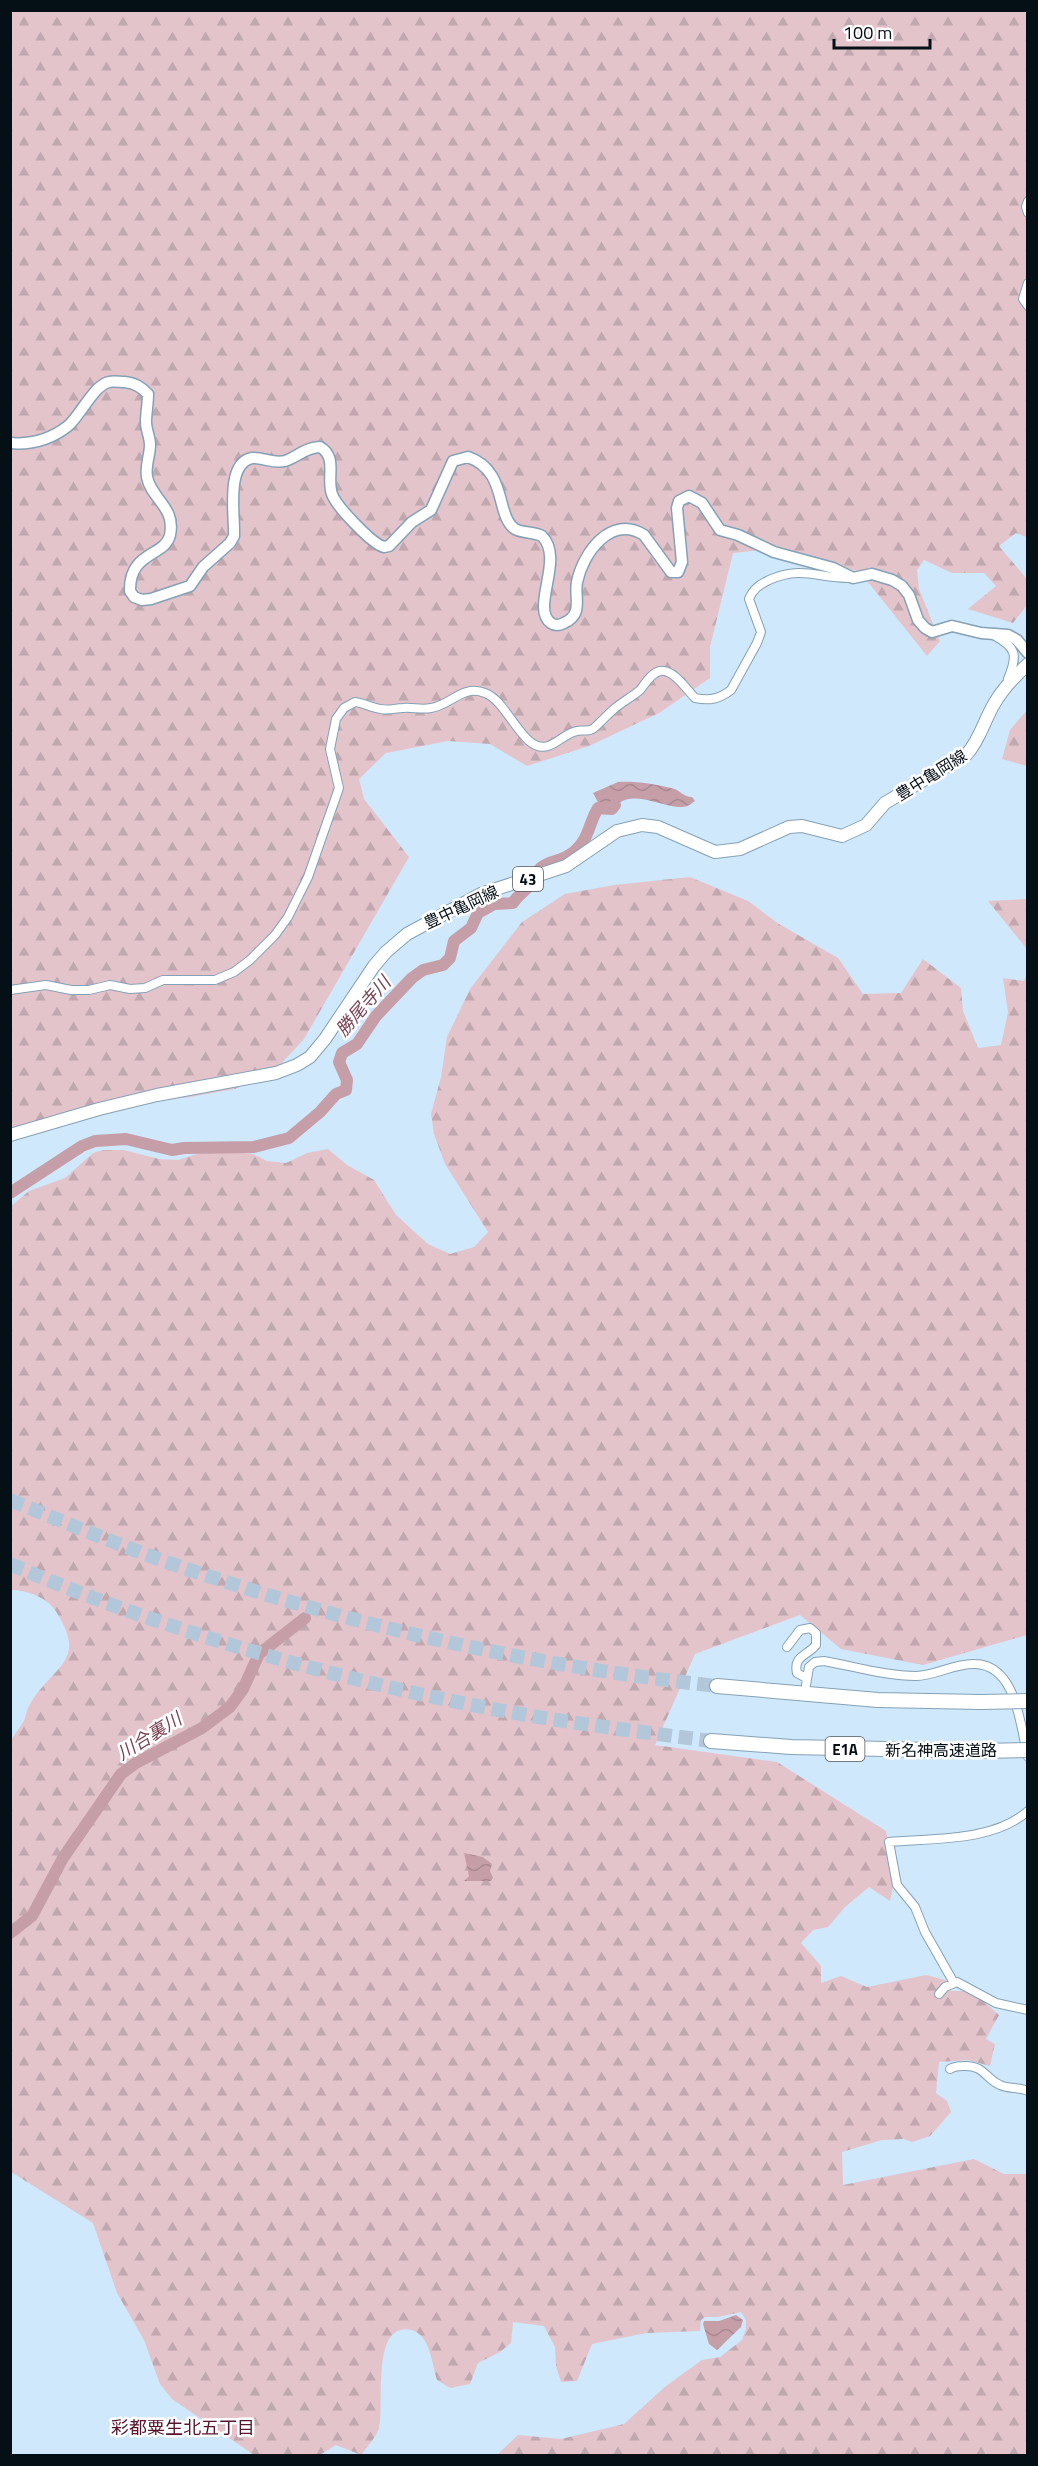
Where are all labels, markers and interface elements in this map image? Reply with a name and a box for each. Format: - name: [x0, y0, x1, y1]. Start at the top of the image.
- scale bar: [834, 12, 930, 50]
- text: 100 m: [843, 19, 892, 46]
- street label: 豊中亀岡線: [891, 744, 971, 806]
- road number: 43: [513, 867, 543, 891]
- street label: 豊中亀岡線: [420, 879, 502, 935]
- water label: 勝尾寺川: [329, 968, 398, 1042]
- water label: 川合裏川: [111, 1704, 188, 1767]
- road number: E1A: [826, 1737, 864, 1761]
- street label: 新名神高速道路: [885, 1738, 997, 1762]
- district label: 彩都粟生北五丁目: [111, 2414, 255, 2441]

